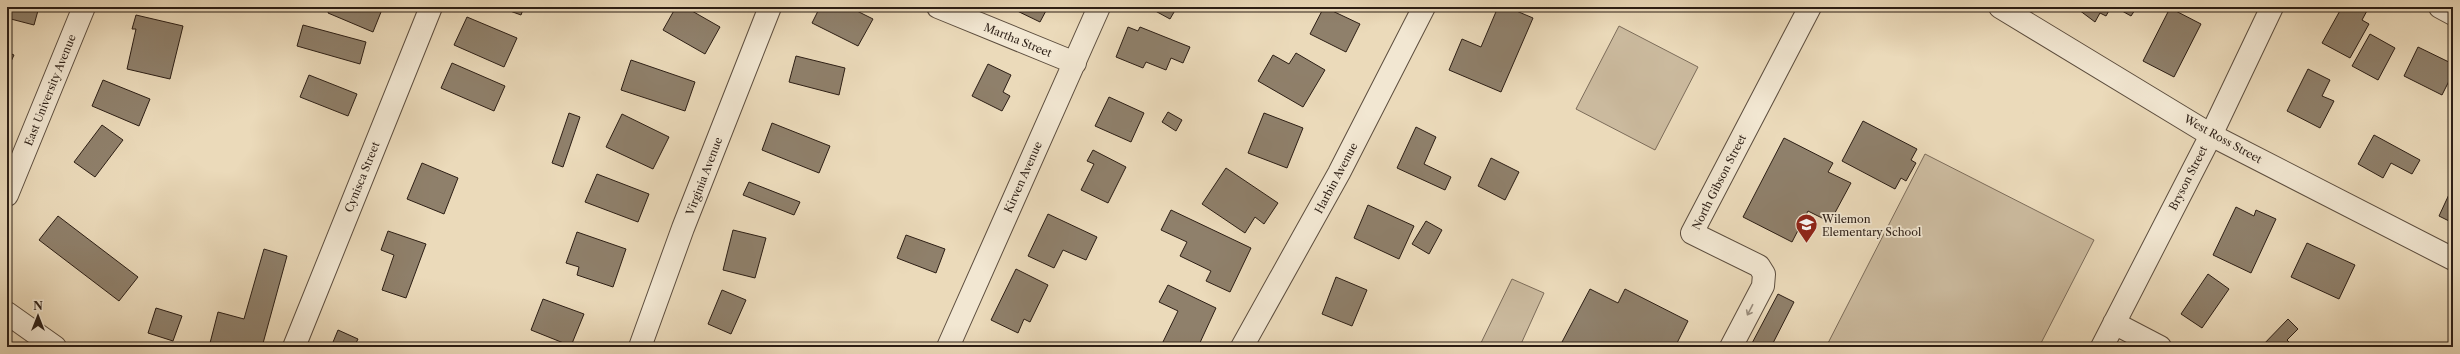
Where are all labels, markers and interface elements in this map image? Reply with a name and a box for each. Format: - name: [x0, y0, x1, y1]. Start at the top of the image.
- street label: Martha Street: [982, 20, 1054, 60]
- street label: East University Avenue: [21, 32, 79, 148]
- street label: West Ross Street: [2181, 111, 2265, 166]
- street label: North Gibson Street: [1689, 132, 1749, 232]
- street label: Virginia Avenue: [682, 135, 725, 218]
- street label: Cynisca Street: [341, 139, 383, 214]
- street label: Kirven Avenue: [1001, 139, 1045, 215]
- street label: Harbin Avenue: [1311, 140, 1361, 216]
- street label: Bryson Street: [2166, 143, 2210, 213]
- school or university icon: Wilemon Elementary School: [1793, 212, 1819, 245]
- place label: Wilemon Elementary School: [1821, 212, 1922, 239]
- north arrow: [18, 296, 58, 336]
- text: N: [33, 299, 43, 313]
- one-way arrow: [1746, 304, 1754, 316]

